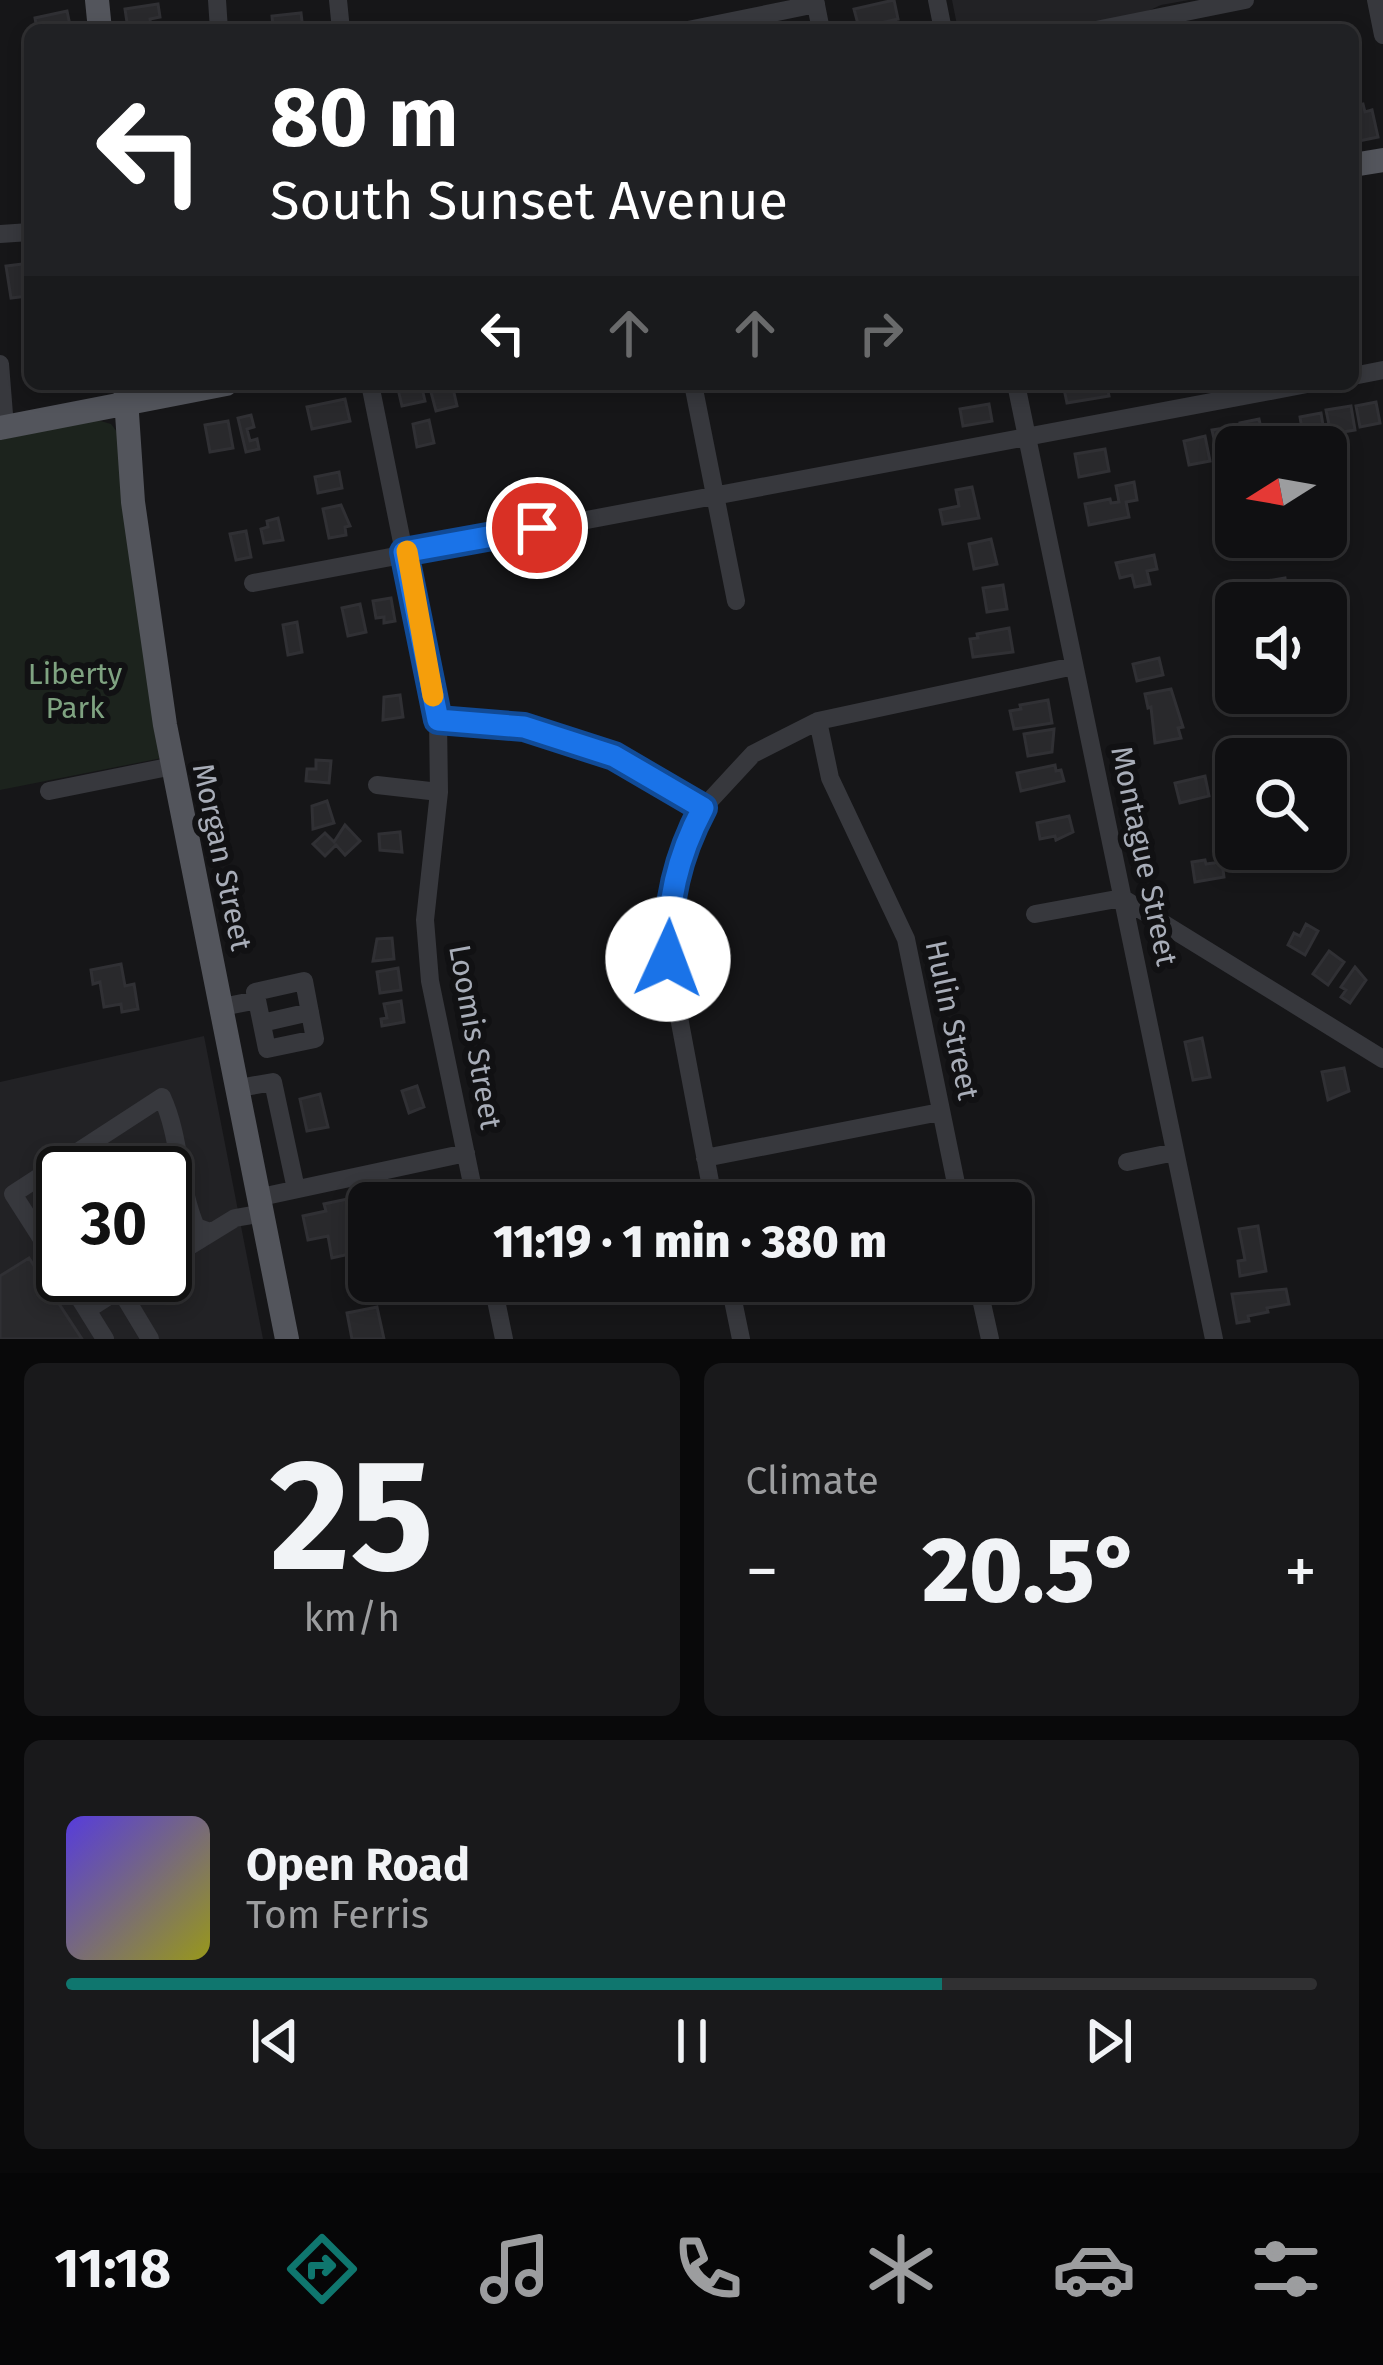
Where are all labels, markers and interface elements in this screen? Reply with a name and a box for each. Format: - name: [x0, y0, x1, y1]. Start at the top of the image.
- text: 80 m: [270, 67, 459, 168]
- icon: left: [72, 72, 228, 228]
- text: South Sunset Avenue: [270, 169, 788, 233]
- icon: left: [470, 300, 536, 366]
- icon: ahead: [596, 300, 662, 366]
- icon: ahead: [722, 300, 788, 366]
- icon: right: [848, 300, 914, 366]
- north arrow: [1215, 426, 1347, 558]
- map controls: [1215, 426, 1347, 870]
- pin: [486, 477, 588, 579]
- icon: arrive: [504, 495, 570, 561]
- button: sound: [1215, 582, 1347, 714]
- park label: Liberty Park: [28, 656, 123, 726]
- button: search: [1215, 738, 1347, 870]
- street label: Montague Street: [1103, 743, 1185, 969]
- street label: Morgan Street: [185, 760, 259, 954]
- position arrow: [605, 896, 731, 1022]
- street label: Hulin Street: [918, 937, 986, 1103]
- street label: Loomis Street: [441, 942, 509, 1132]
- speed limit sign: 30: [36, 1146, 192, 1302]
- text: 11:19 · 1 min · 380 m: [493, 1215, 887, 1269]
- text: 25: [270, 1423, 434, 1610]
- text: Climate: [746, 1458, 879, 1504]
- text: 20.5°: [922, 1517, 1140, 1625]
- text: −: [746, 1532, 779, 1611]
- text: +: [1284, 1532, 1317, 1611]
- text: km/h: [303, 1595, 400, 1641]
- text: Open Road: [246, 1838, 470, 1892]
- text: Tom Ferris: [246, 1892, 429, 1938]
- icon: previous: [242, 2008, 308, 2074]
- icon: pause: [659, 2008, 725, 2074]
- icon: next: [1076, 2008, 1142, 2074]
- icon: directions: [280, 2227, 364, 2311]
- icon: music: [473, 2227, 557, 2311]
- icon: phone: [666, 2227, 750, 2311]
- icon: climate: [859, 2227, 943, 2311]
- icon: car: [1052, 2227, 1136, 2311]
- icon: filters: [1244, 2227, 1328, 2311]
- text: 11:18: [54, 2237, 171, 2301]

